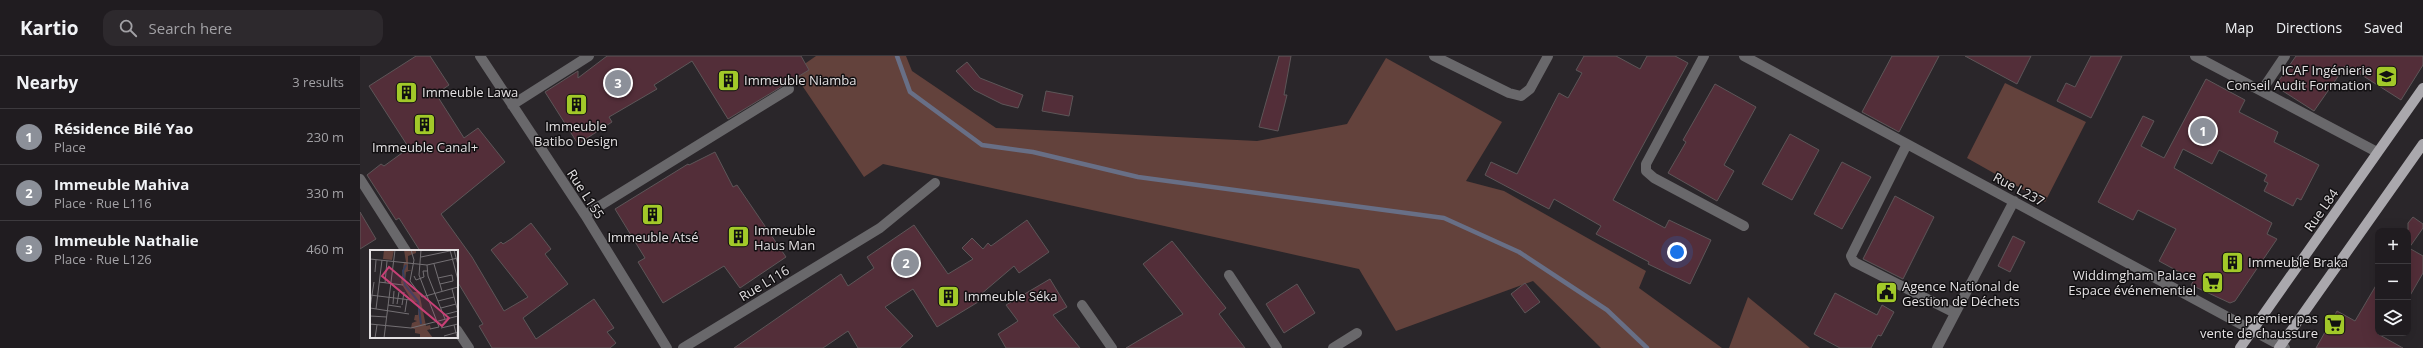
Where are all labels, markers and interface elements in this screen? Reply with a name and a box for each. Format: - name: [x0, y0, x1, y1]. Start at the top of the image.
- search box: [103, 10, 383, 46]
- text: Kartio: [20, 15, 79, 41]
- icon: search: [117, 17, 139, 39]
- text: Search here: [149, 18, 232, 38]
- text: Map: [2225, 18, 2254, 37]
- text: Directions: [2276, 18, 2342, 37]
- text: Saved: [2364, 18, 2403, 37]
- place label: ICAF Ingénierie Conseil Audit Formation: [2226, 61, 2372, 94]
- school or university icon: ICAF Ingénierie Conseil Audit Formation: [2374, 64, 2400, 90]
- building icon: Immeuble Niamba: [715, 67, 741, 93]
- pin: 3: [605, 68, 631, 98]
- text: Nearby: [16, 71, 78, 94]
- place label: Immeuble Niamba: [744, 71, 856, 89]
- text: 3 results: [292, 73, 344, 91]
- building icon: Immeuble Lawa: [393, 79, 419, 105]
- place label: Immeuble Lawa: [422, 83, 518, 101]
- building icon: Immeuble Batibo Design: [563, 91, 589, 117]
- building icon: Immeuble Canal+: [412, 112, 438, 138]
- pin: 1: [2190, 116, 2216, 146]
- place label: Immeuble Batibo Design: [534, 117, 618, 150]
- text: Résidence Bilé Yao: [54, 118, 193, 138]
- text: 1: [25, 128, 33, 146]
- text: 230 m: [306, 128, 344, 146]
- text: Place: [54, 138, 86, 156]
- place label: Immeuble Canal+: [372, 138, 478, 156]
- street label: Rue L155: [563, 166, 609, 222]
- street label: Rue L237: [1990, 168, 2048, 210]
- text: Immeuble Mahiva: [54, 174, 189, 194]
- text: 2: [25, 184, 33, 202]
- text: 330 m: [306, 184, 344, 202]
- street label: Rue L84: [2300, 185, 2343, 235]
- text: Place · Rue L116: [54, 194, 152, 212]
- building icon: Immeuble Atsé: [640, 202, 666, 228]
- place label: Immeuble Haus Man: [754, 221, 816, 254]
- building icon: Immeuble Haus Man: [725, 224, 751, 250]
- place label: Immeuble Atsé: [607, 228, 699, 246]
- map controls: [2375, 228, 2411, 336]
- button: +: [2375, 228, 2411, 264]
- text: Immeuble Nathalie: [54, 230, 199, 250]
- text: 3: [25, 240, 33, 258]
- text: 460 m: [306, 240, 344, 258]
- your location: [1667, 242, 1687, 262]
- pin: 2: [893, 248, 919, 278]
- building icon: Immeuble Braka: [2220, 249, 2246, 275]
- text: Place · Rue L126: [54, 250, 152, 268]
- inset map: [370, 250, 458, 338]
- place label: Immeuble Braka: [2248, 253, 2348, 271]
- street label: Rue L116: [735, 261, 793, 305]
- button: −: [2375, 264, 2411, 300]
- place label: Widdimgham Palace Espace événementiel: [2068, 266, 2196, 299]
- supermarket icon: Widdimgham Palace Espace événementiel: [2199, 269, 2225, 295]
- place label: Agence National de Gestion de Déchets: [1902, 277, 2020, 310]
- public building icon: Agence National de Gestion de Déchets: [1874, 280, 1900, 306]
- building icon: Immeuble Séka: [936, 283, 962, 309]
- place label: Immeuble Séka: [964, 287, 1057, 305]
- button: layers: [2375, 300, 2411, 336]
- place label: Le premier pas vente de chaussure: [2200, 309, 2318, 342]
- supermarket icon: Le premier pas vente de chaussure: [2321, 312, 2347, 338]

